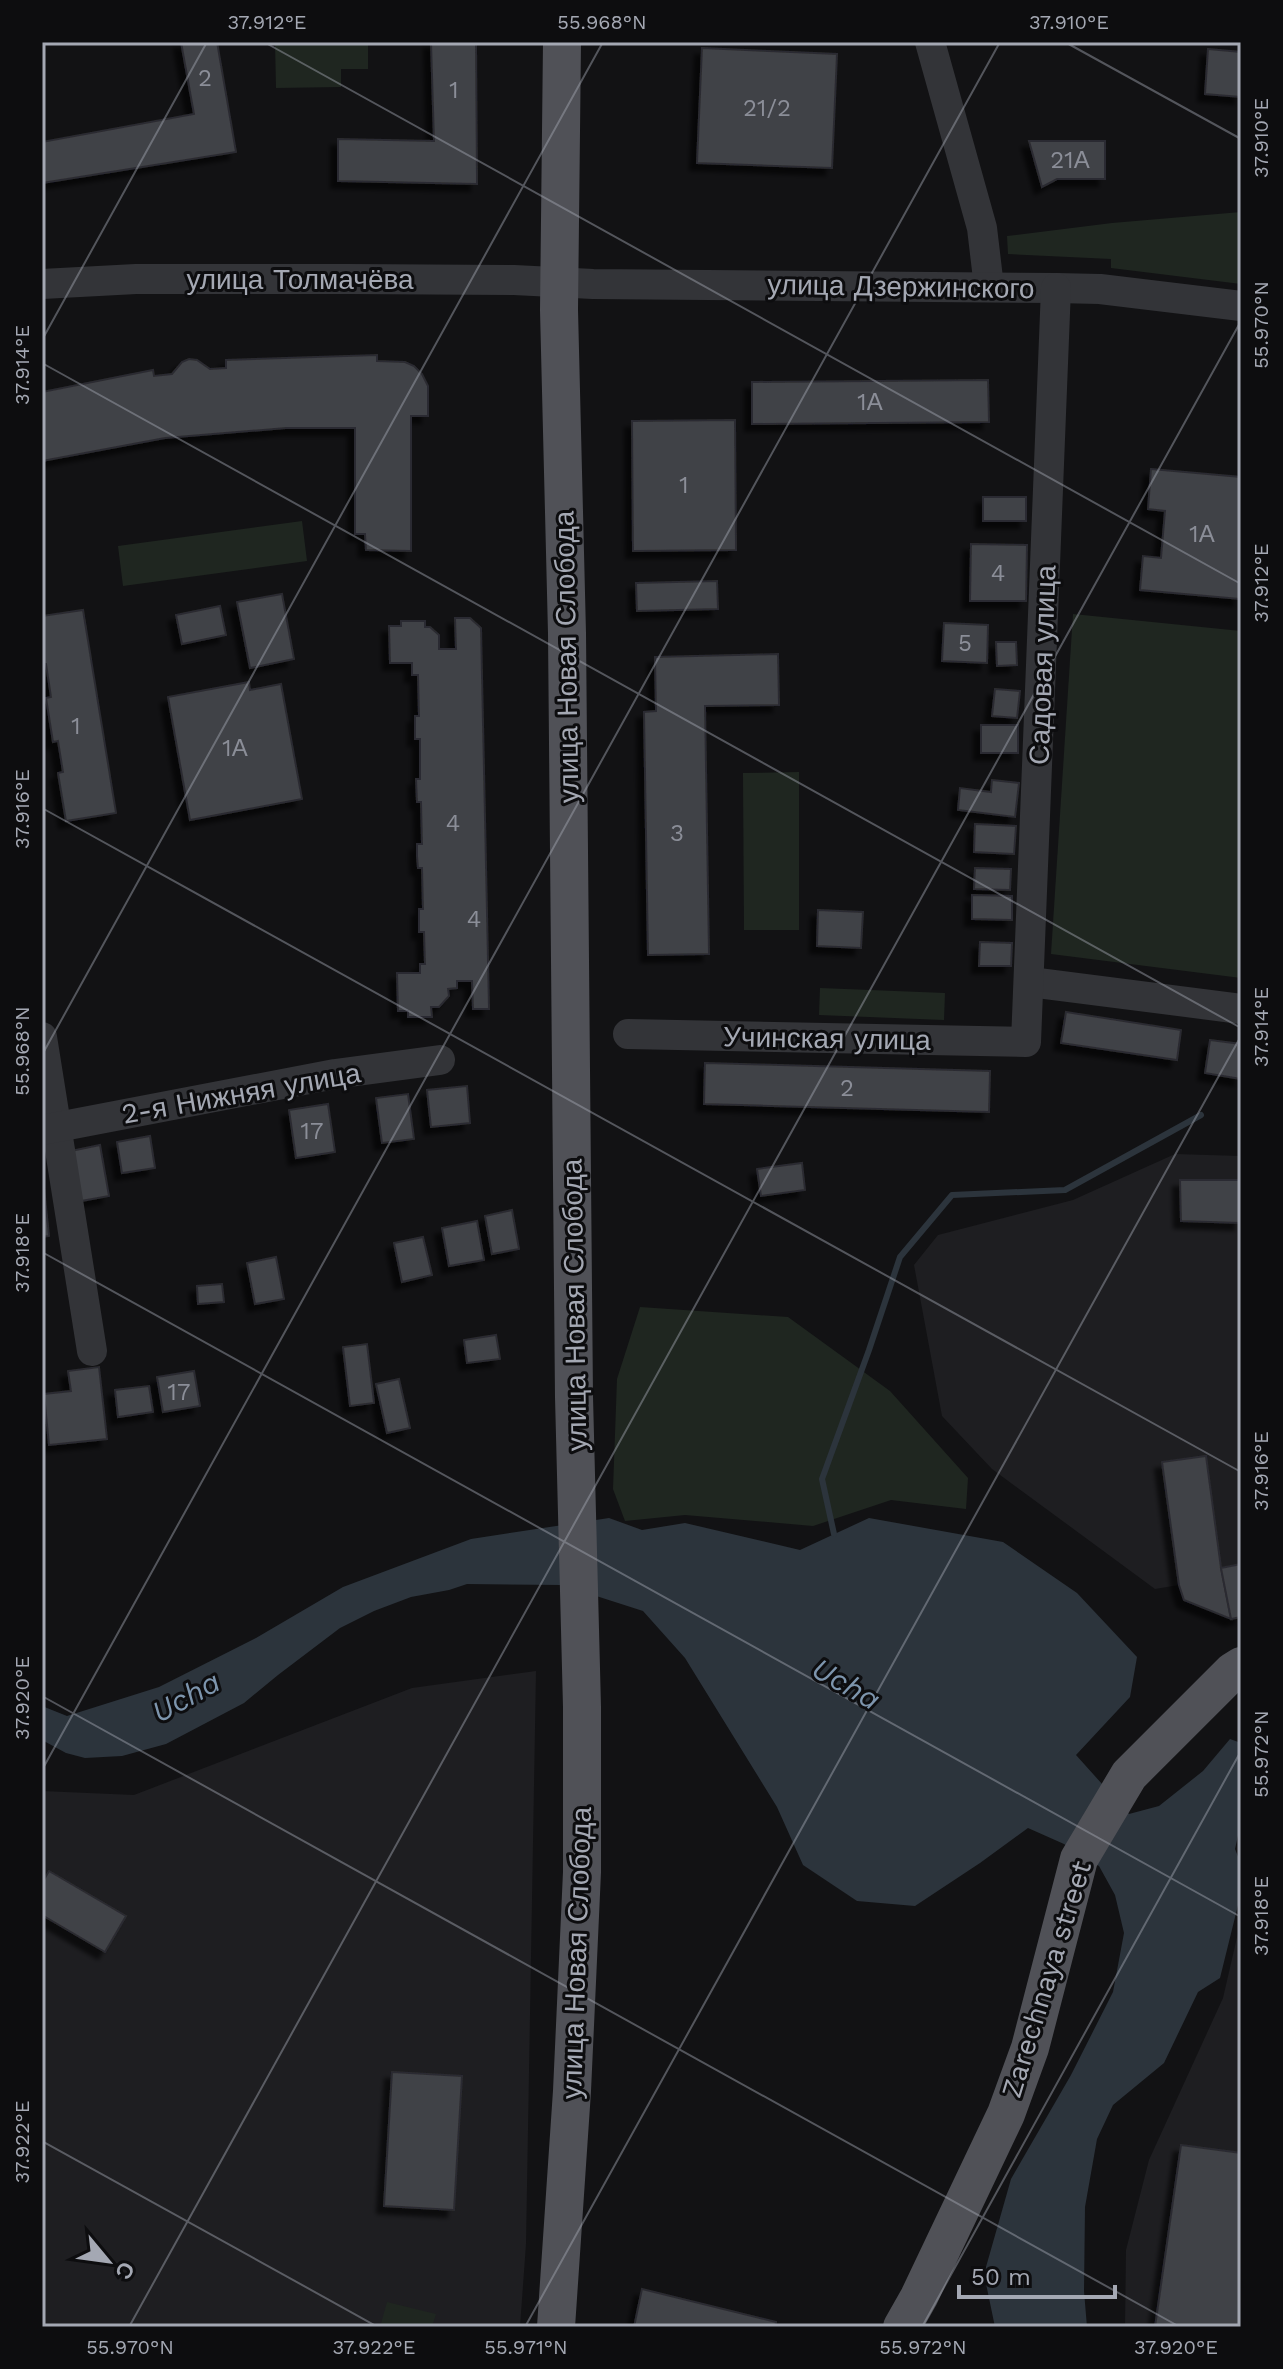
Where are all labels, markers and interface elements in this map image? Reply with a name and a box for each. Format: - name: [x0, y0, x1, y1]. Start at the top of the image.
- text: 37.912°E: [227, 10, 307, 34]
- text: 55.968°N: [557, 10, 647, 34]
- text: 37.910°E: [1029, 10, 1109, 34]
- house number: 2: [198, 64, 212, 92]
- house number: 1: [449, 76, 459, 104]
- house number: 21/2: [743, 94, 791, 122]
- text: 37.910°E: [1249, 98, 1273, 178]
- house number: 21А: [1050, 146, 1090, 174]
- street label: улица Толмачёва: [186, 263, 414, 296]
- street label: улица Дзержинского: [767, 268, 1035, 305]
- text: 55.970°N: [1249, 281, 1273, 369]
- text: 37.914°E: [10, 325, 34, 405]
- house number: 1А: [857, 388, 883, 416]
- house number: 1: [679, 471, 689, 499]
- street label: улица Новая Слобода: [547, 510, 586, 804]
- house number: 1А: [1189, 520, 1215, 548]
- text: 37.912°E: [1249, 543, 1273, 623]
- house number: 4: [991, 559, 1005, 587]
- street label: Садовая улица: [1023, 564, 1062, 765]
- house number: 5: [958, 629, 972, 657]
- house number: 1: [71, 712, 81, 740]
- house number: 1А: [222, 734, 248, 762]
- text: 37.916°E: [10, 769, 34, 849]
- house number: 4: [446, 809, 460, 837]
- house number: 3: [670, 819, 684, 847]
- house number: 4: [467, 905, 481, 933]
- text: 37.914°E: [1249, 987, 1273, 1067]
- text: 55.968°N: [10, 1006, 34, 1096]
- street label: Учинская улица: [723, 1020, 931, 1057]
- street label: 2-я Нижняя улица: [119, 1056, 363, 1131]
- house number: 2: [840, 1074, 854, 1102]
- house number: 17: [301, 1117, 323, 1145]
- street label: улица Новая Слобода: [555, 1158, 594, 1452]
- text: 37.918°E: [10, 1213, 34, 1293]
- house number: 17: [168, 1378, 190, 1406]
- text: 37.916°E: [1249, 1431, 1273, 1511]
- water label: Ucha: [806, 1650, 887, 1717]
- text: 37.920°E: [10, 1656, 34, 1740]
- water label: Ucha: [145, 1664, 226, 1730]
- text: 55.972°N: [1249, 1710, 1273, 1798]
- street label: улица Новая Слобода: [555, 1806, 598, 2100]
- street label: Zarechnaya street: [995, 1856, 1098, 2102]
- text: 37.918°E: [1249, 1876, 1273, 1956]
- text: 37.922°E: [10, 2100, 34, 2184]
- north arrow: [68, 2221, 148, 2301]
- scale bar: [959, 2249, 1115, 2299]
- text: С: [110, 2257, 140, 2284]
- text: 50 m: [971, 2263, 1031, 2291]
- text: 55.970°N: [86, 2335, 174, 2359]
- text: 37.922°E: [332, 2335, 416, 2359]
- text: 55.971°N: [484, 2335, 568, 2359]
- text: 55.972°N: [879, 2335, 967, 2359]
- text: 37.920°E: [1134, 2335, 1218, 2359]

